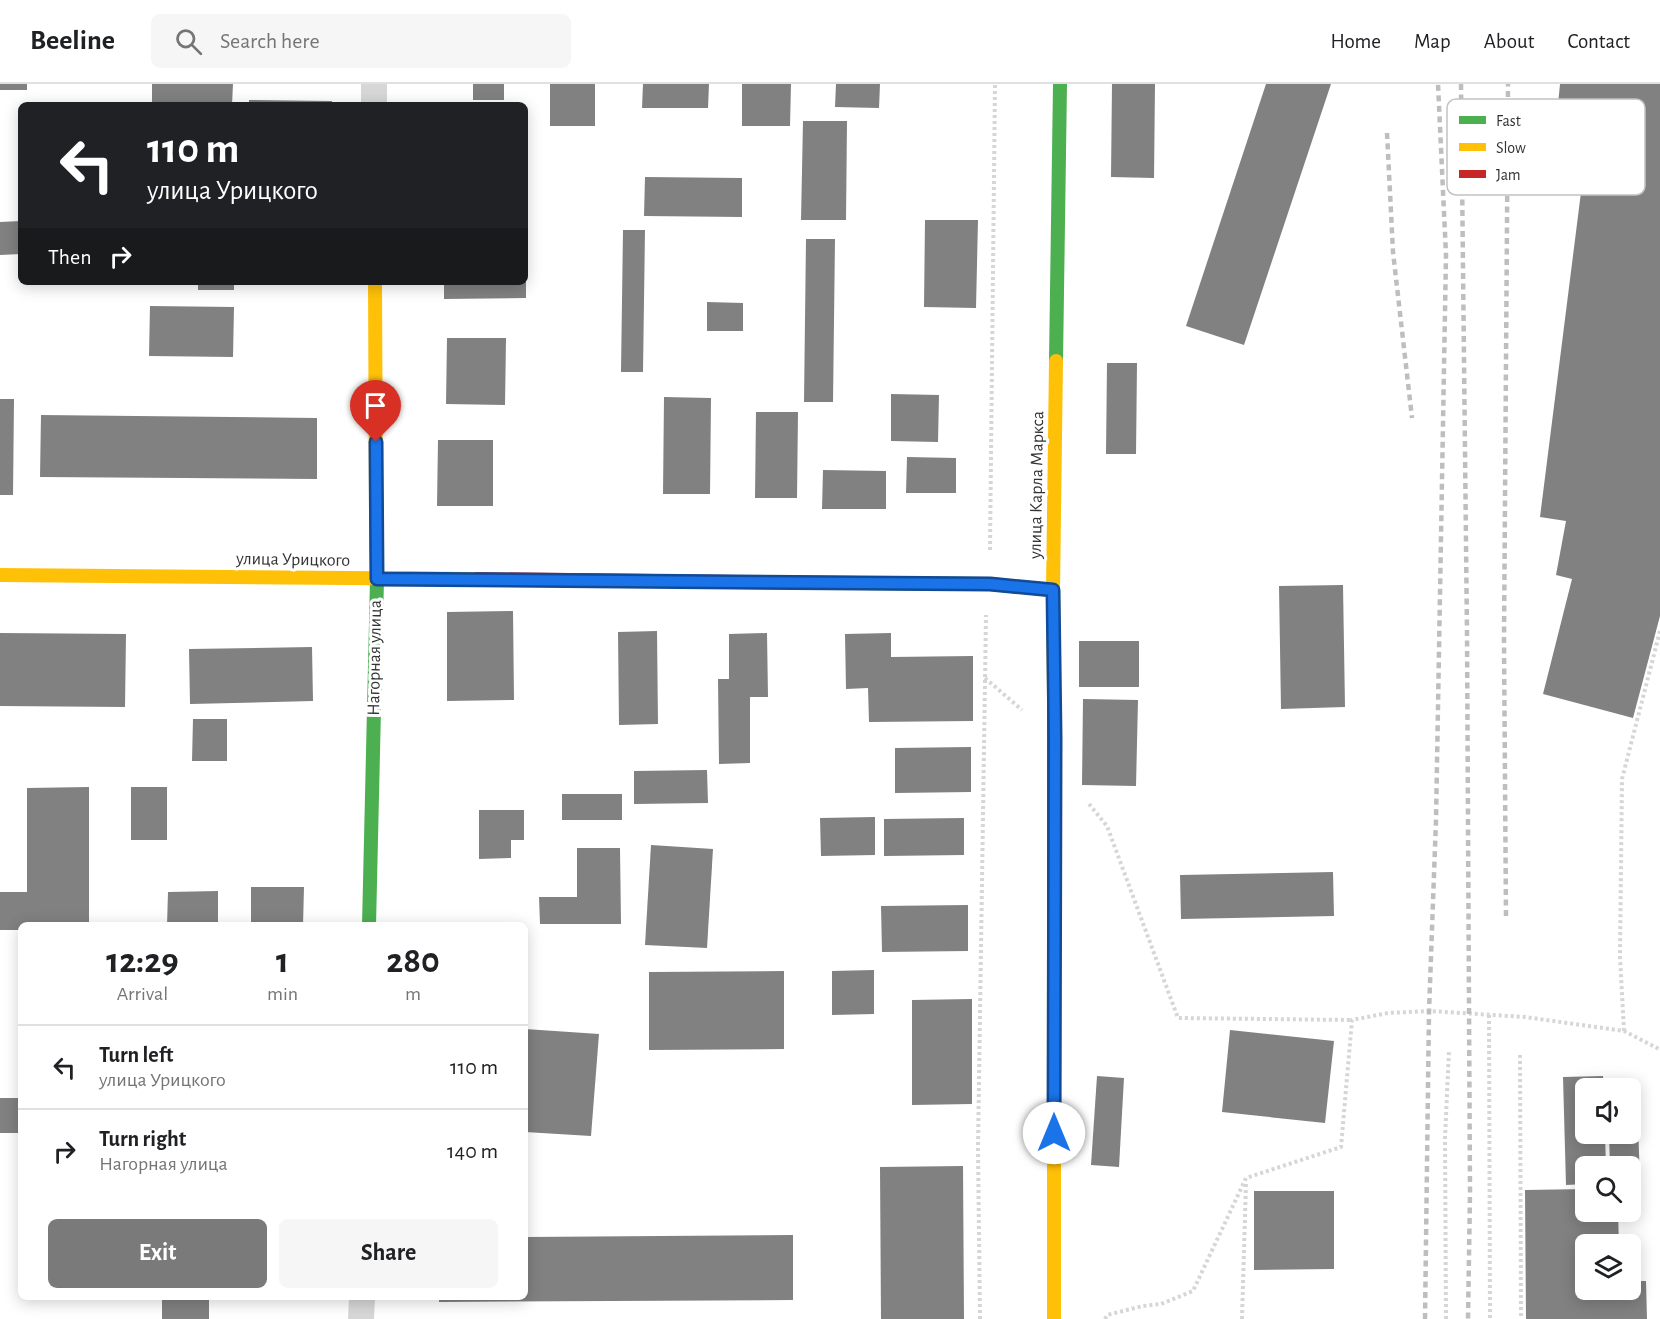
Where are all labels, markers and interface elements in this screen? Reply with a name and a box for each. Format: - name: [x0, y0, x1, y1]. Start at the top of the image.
- search box: [151, 14, 571, 68]
- icon: search: [172, 25, 205, 58]
- text: Beeline: [30, 27, 115, 55]
- text: Search here: [220, 30, 320, 52]
- text: Home: [1330, 31, 1381, 52]
- text: Map: [1414, 31, 1451, 52]
- text: About: [1484, 31, 1534, 52]
- text: Contact: [1567, 31, 1630, 52]
- legend: [1447, 99, 1645, 195]
- text: Fast: [1496, 113, 1521, 129]
- icon: left: [48, 126, 126, 204]
- text: 110 m: [147, 128, 239, 170]
- text: Slow: [1496, 140, 1526, 156]
- text: Jam: [1496, 167, 1521, 183]
- text: улица Урицкого: [147, 177, 318, 204]
- icon: right: [104, 240, 137, 273]
- text: Then: [48, 246, 92, 268]
- pin: [350, 380, 401, 442]
- icon: arrive: [359, 389, 392, 422]
- street label: улица Карла Маркса: [1027, 411, 1047, 560]
- street label: улица Урицкого: [235, 550, 350, 570]
- street label: Нагорная улица: [365, 600, 385, 716]
- text: 12:29: [106, 943, 179, 979]
- text: 1: [276, 943, 289, 979]
- text: 280: [386, 943, 440, 979]
- text: Arrival: [117, 984, 168, 1004]
- text: min: [267, 984, 298, 1004]
- text: m: [405, 984, 421, 1004]
- text: Turn left: [99, 1044, 173, 1066]
- icon: left: [48, 1051, 81, 1084]
- text: 110 m: [450, 1056, 498, 1078]
- text: улица Урицкого: [99, 1070, 226, 1090]
- map controls: [1575, 1078, 1641, 1300]
- button: sound: [1575, 1078, 1641, 1144]
- position arrow: [1022, 1101, 1086, 1165]
- text: Turn right: [99, 1128, 186, 1150]
- icon: right: [48, 1135, 81, 1168]
- text: 140 m: [447, 1140, 498, 1162]
- text: Нагорная улица: [99, 1154, 228, 1174]
- button: search: [1575, 1156, 1641, 1222]
- button: Exit: [48, 1219, 267, 1288]
- button: Share: [279, 1219, 498, 1288]
- button: layers: [1575, 1234, 1641, 1300]

